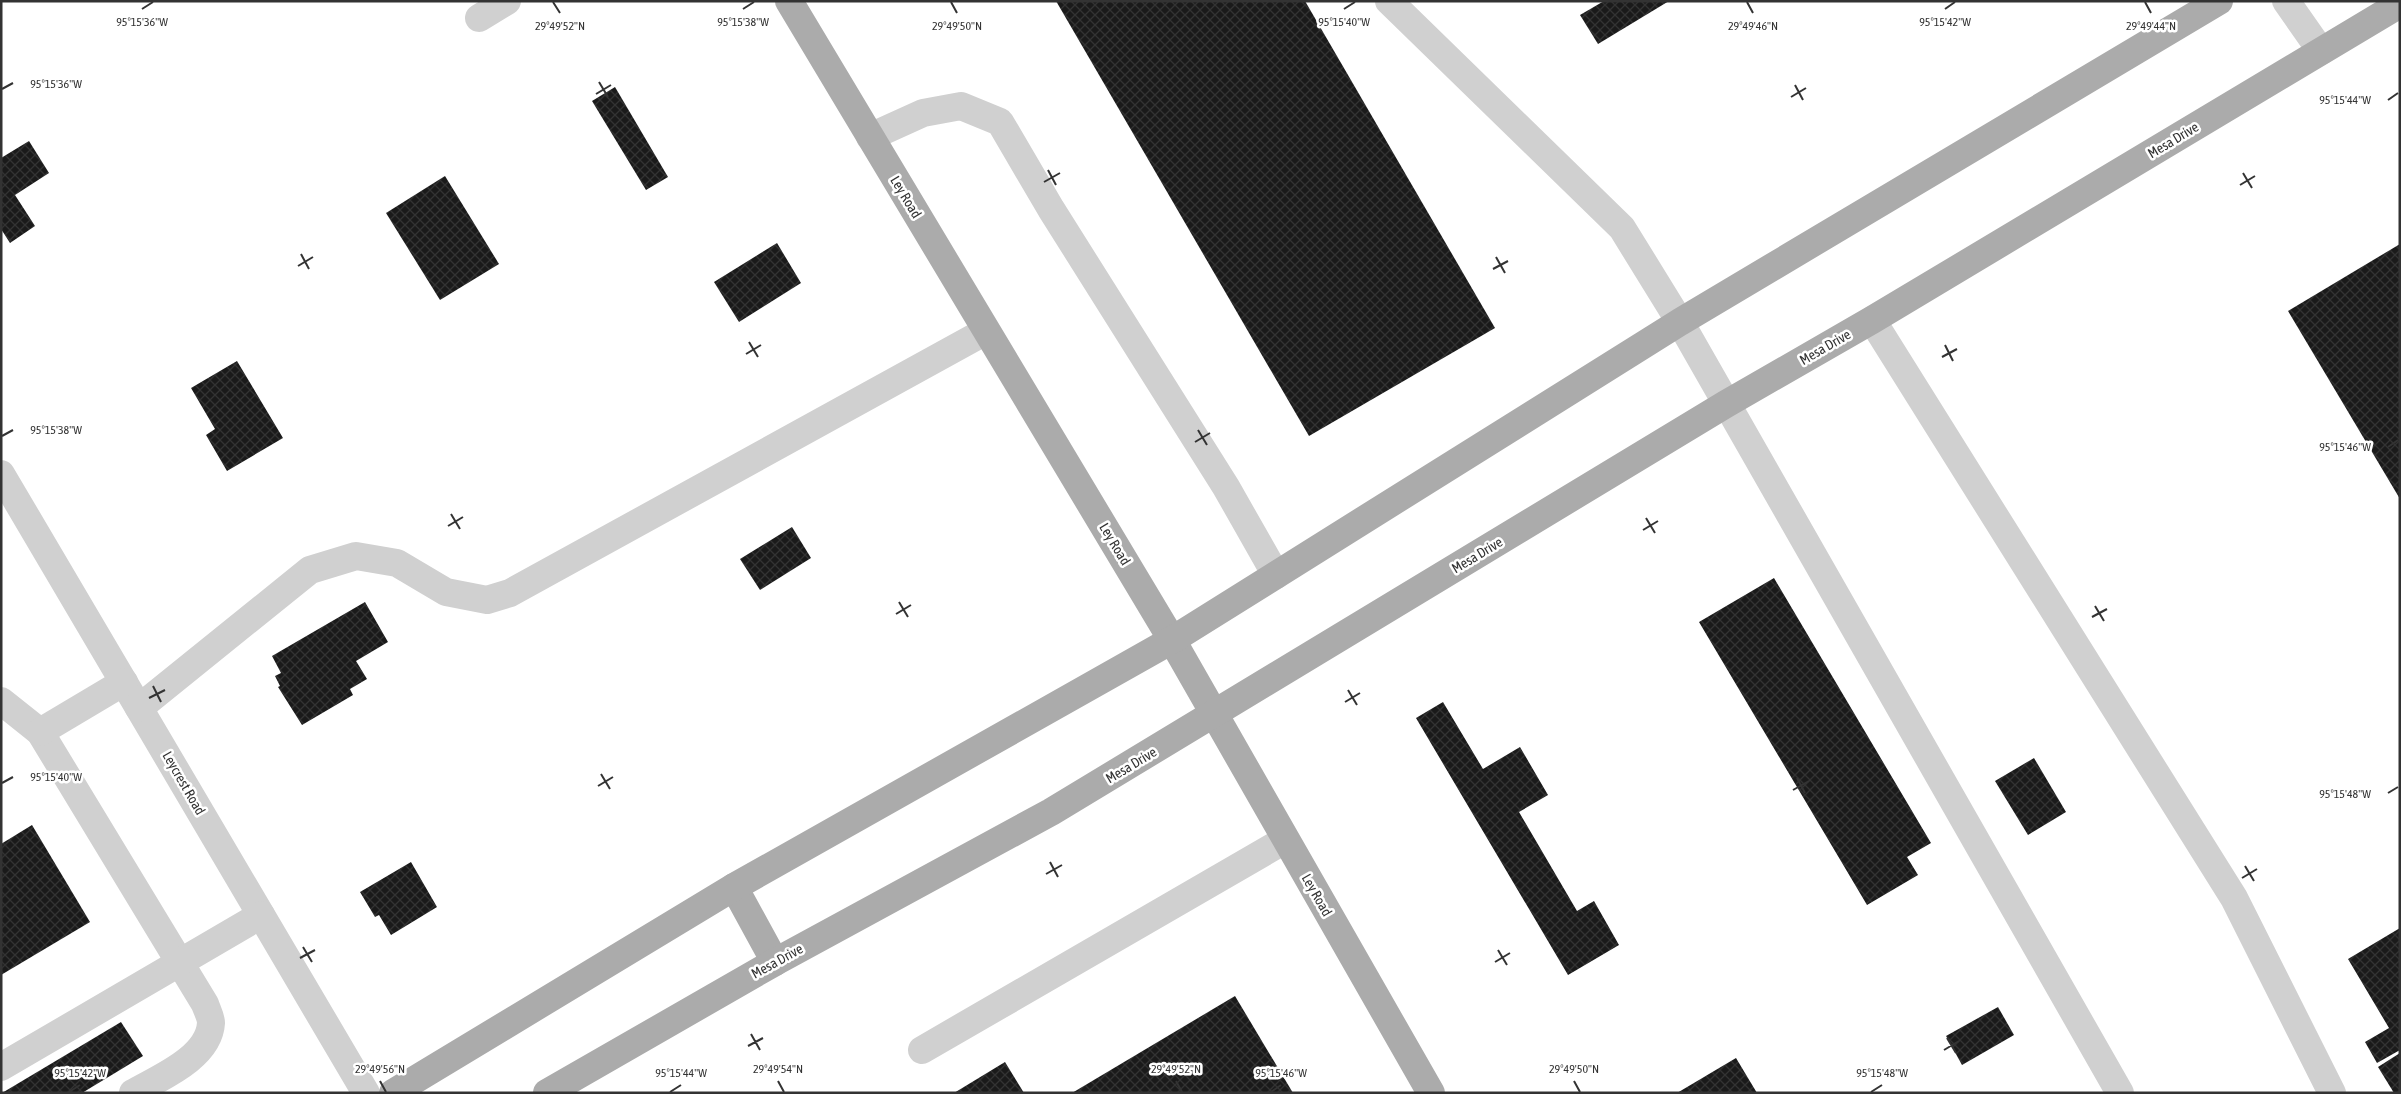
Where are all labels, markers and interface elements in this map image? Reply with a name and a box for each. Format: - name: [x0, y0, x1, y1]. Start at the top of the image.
- text: 95°15'36"W: [116, 15, 168, 29]
- text: 95°15'38"W: [717, 15, 769, 29]
- text: 95°15'40"W: [1318, 15, 1370, 29]
- text: 95°15'42"W: [1919, 15, 1971, 29]
- text: 29°49'52"N: [535, 19, 585, 33]
- text: 29°49'50"N: [932, 19, 982, 33]
- text: 29°49'46"N: [1728, 19, 1778, 33]
- text: 29°49'44"N: [2126, 19, 2176, 33]
- text: 95°15'36"W: [30, 77, 82, 91]
- text: 95°15'44"W: [2319, 93, 2371, 107]
- street label: Mesa Drive: [2145, 119, 2201, 161]
- street label: Ley Road: [887, 173, 925, 221]
- street label: Mesa Drive: [1797, 326, 1853, 368]
- text: 95°15'38"W: [30, 423, 82, 437]
- text: 95°15'46"W: [2319, 440, 2371, 454]
- street label: Ley Road: [1096, 520, 1134, 568]
- street label: Mesa Drive: [1449, 534, 1505, 576]
- street label: Mesa Drive: [1103, 744, 1159, 786]
- street label: Leycrest Road: [159, 748, 209, 818]
- text: 95°15'40"W: [30, 770, 82, 784]
- text: 95°15'48"W: [2319, 787, 2371, 801]
- street label: Ley Road: [1299, 871, 1335, 919]
- street label: Mesa Drive: [749, 940, 805, 982]
- text: 29°49'56"N: [355, 1062, 405, 1076]
- text: 29°49'54"N: [753, 1062, 803, 1076]
- text: 29°49'52"N: [1151, 1062, 1201, 1076]
- text: 29°49'50"N: [1549, 1062, 1599, 1076]
- text: 95°15'42"W: [54, 1066, 106, 1080]
- text: 95°15'44"W: [655, 1066, 707, 1080]
- text: 95°15'46"W: [1255, 1066, 1307, 1080]
- text: 95°15'48"W: [1856, 1066, 1908, 1080]

